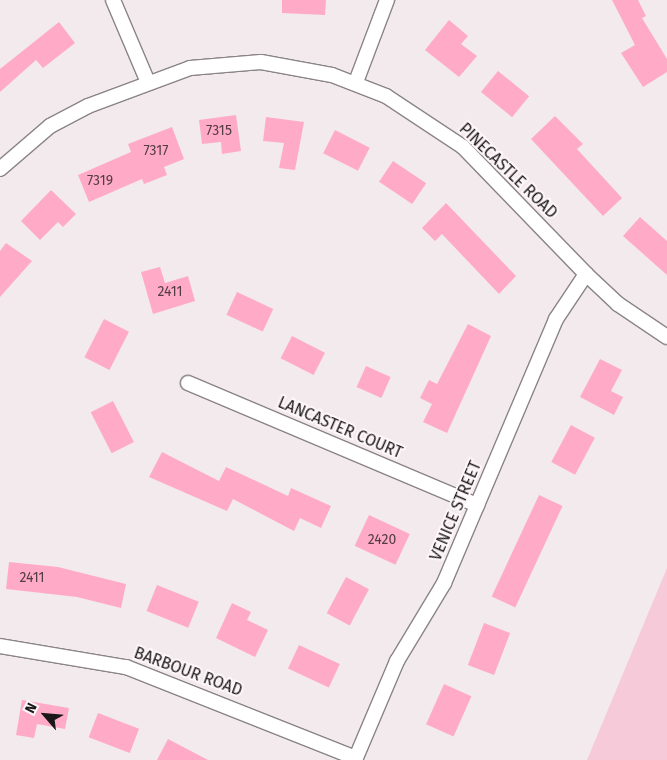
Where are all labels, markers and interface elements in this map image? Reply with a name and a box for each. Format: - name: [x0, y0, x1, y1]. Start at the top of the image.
- street label: PINECASTLE ROAD: [455, 119, 561, 223]
- house number: 7315: [206, 123, 232, 139]
- house number: 7317: [144, 143, 168, 159]
- house number: 7319: [87, 173, 113, 189]
- house number: 2411: [157, 284, 183, 300]
- street label: LANCASTER COURT: [275, 393, 405, 463]
- street label: VENICE STREET: [426, 458, 486, 564]
- house number: 2420: [368, 532, 396, 548]
- house number: 2411: [19, 570, 45, 586]
- street label: BARBOUR ROAD: [131, 644, 245, 700]
- north arrow: [20, 690, 70, 740]
- text: N: [22, 700, 41, 716]

